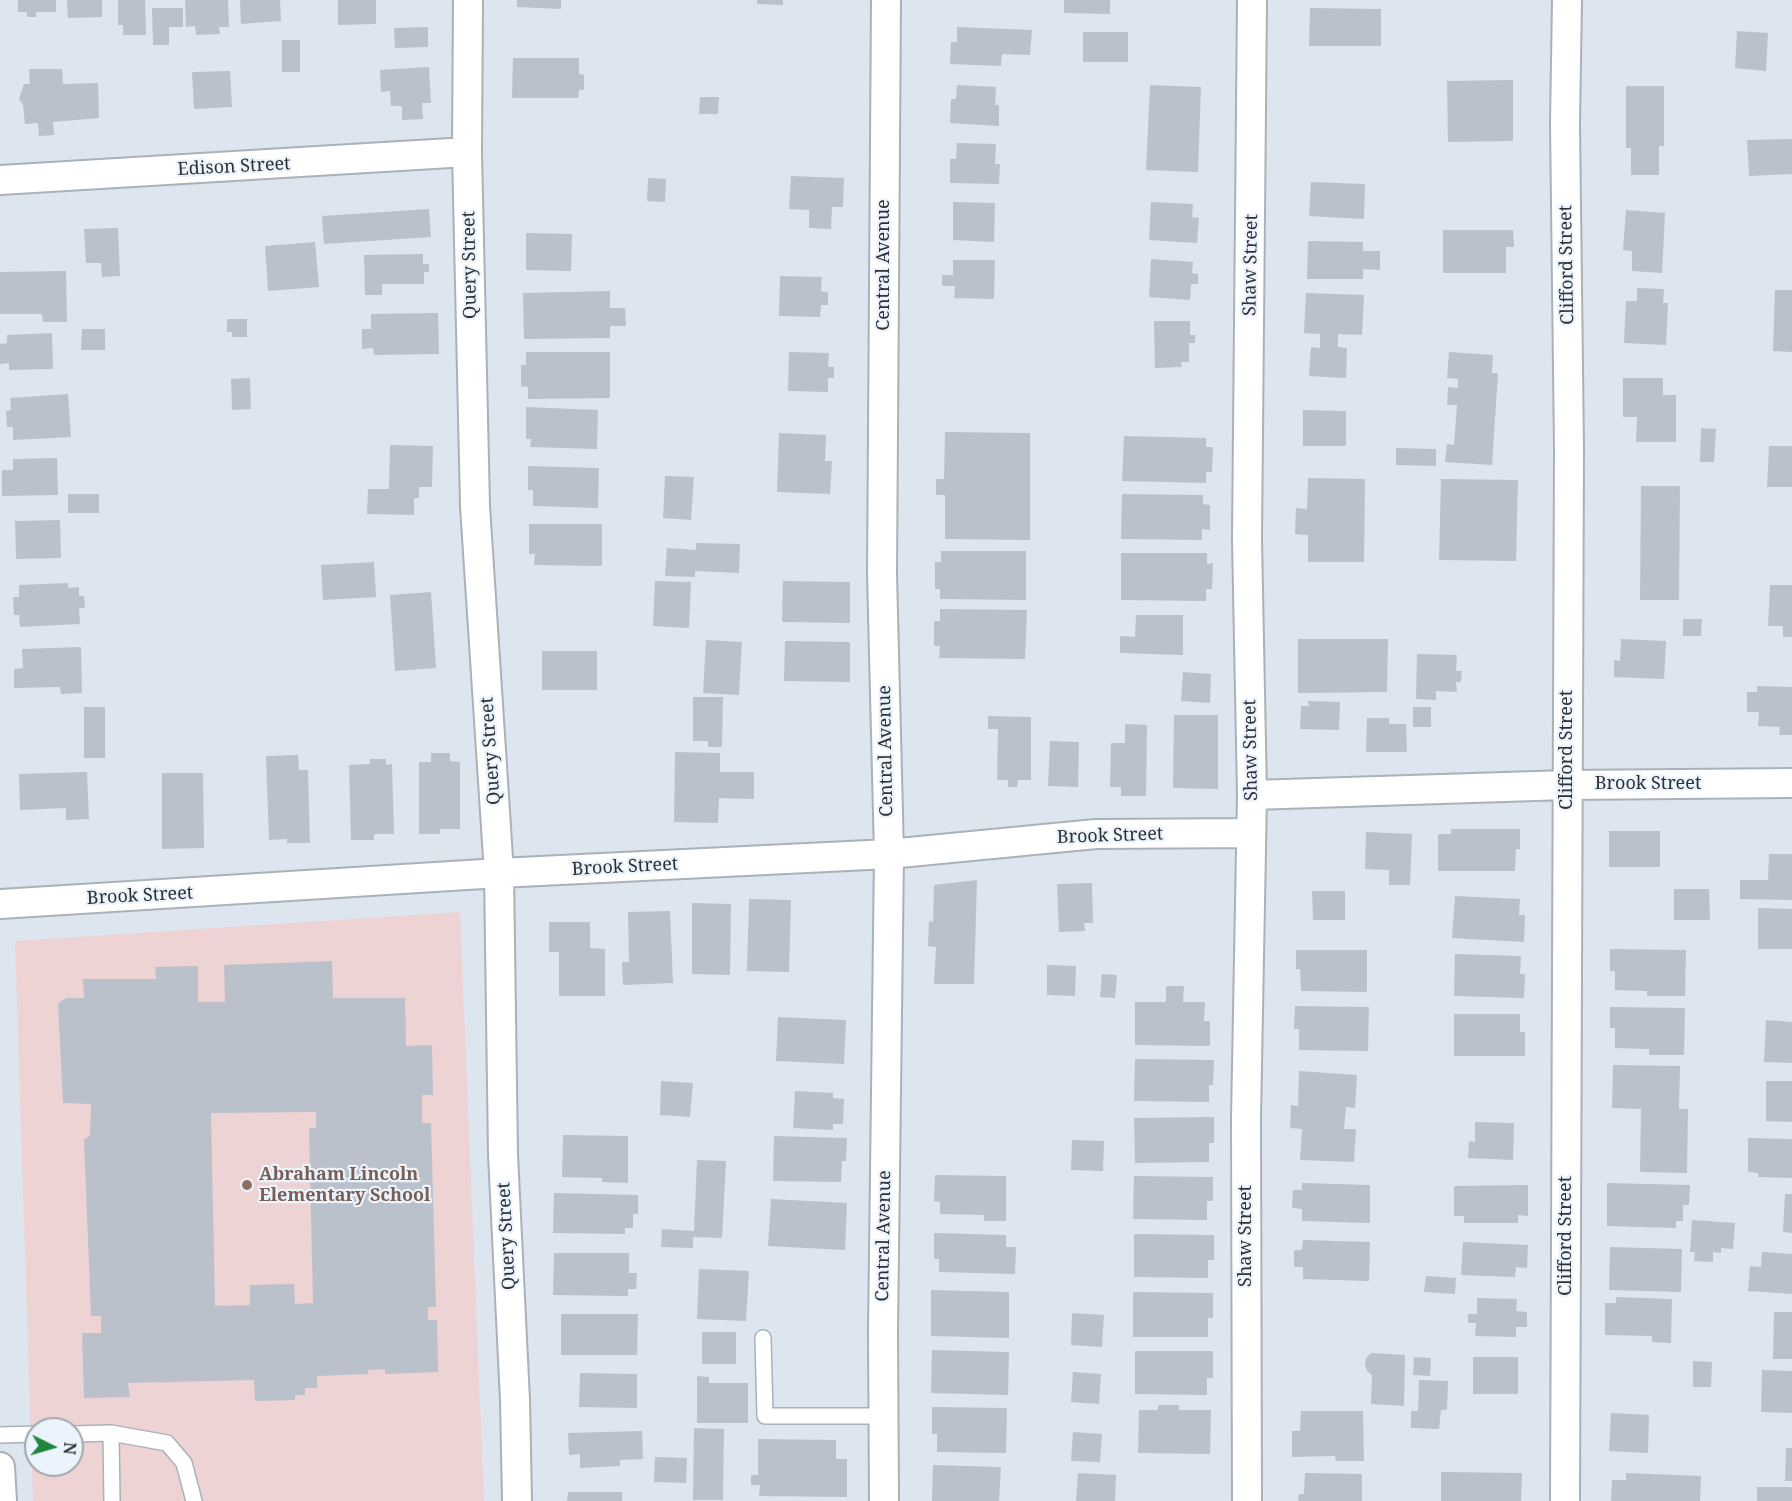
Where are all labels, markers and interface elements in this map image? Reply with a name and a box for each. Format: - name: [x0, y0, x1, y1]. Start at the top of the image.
- street label: Edison Street: [177, 153, 291, 181]
- street label: Central Avenue: [873, 199, 895, 331]
- street label: Clifford Street: [1555, 205, 1579, 325]
- street label: Query Street: [458, 211, 482, 319]
- street label: Shaw Street: [1239, 214, 1263, 316]
- street label: Central Avenue: [874, 685, 898, 817]
- street label: Clifford Street: [1556, 690, 1578, 810]
- street label: Query Street: [476, 696, 506, 806]
- street label: Shaw Street: [1239, 699, 1263, 801]
- street label: Brook Street: [1595, 773, 1701, 795]
- street label: Brook Street: [1056, 823, 1164, 849]
- street label: Brook Street: [571, 853, 679, 881]
- street label: Brook Street: [86, 882, 194, 910]
- place label: Abraham Lincoln Elementary School: [259, 1164, 430, 1206]
- street label: Central Avenue: [872, 1170, 896, 1302]
- street label: Clifford Street: [1555, 1176, 1577, 1296]
- marker: Abraham Lincoln Elementary School: [240, 1178, 254, 1192]
- street label: Query Street: [493, 1182, 521, 1290]
- street label: Shaw Street: [1235, 1185, 1257, 1287]
- north arrow: [24, 1417, 84, 1477]
- text: N: [58, 1441, 81, 1456]

